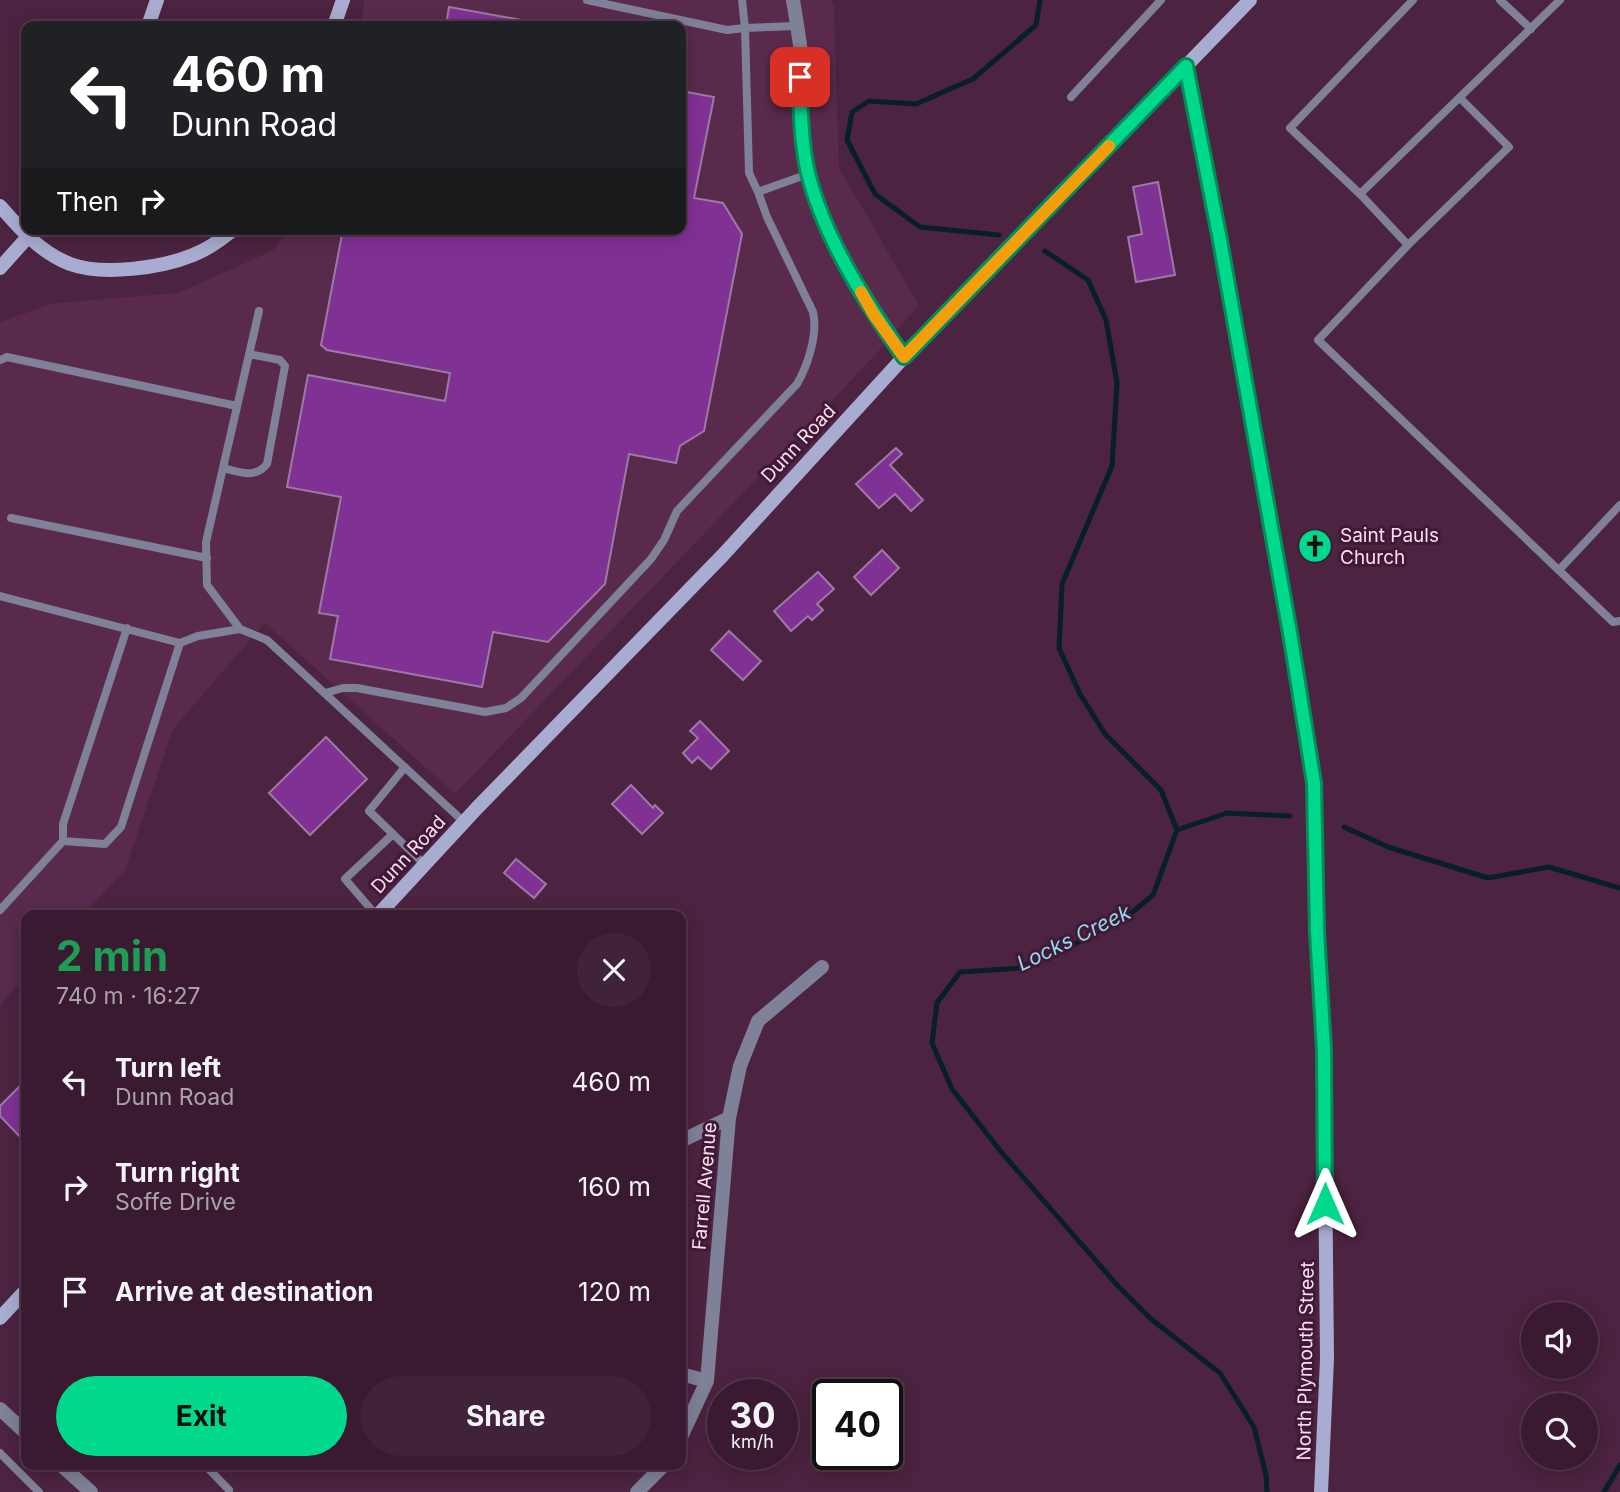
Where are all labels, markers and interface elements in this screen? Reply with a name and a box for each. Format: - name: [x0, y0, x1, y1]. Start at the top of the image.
- text: 460 m: [171, 45, 325, 104]
- pin: [770, 47, 830, 107]
- icon: left: [56, 49, 147, 140]
- icon: arrive: [781, 58, 819, 96]
- text: Dunn Road: [171, 105, 337, 144]
- icon: right: [133, 182, 171, 220]
- text: Then: [56, 186, 119, 217]
- street label: Dunn Road: [756, 399, 840, 487]
- place label: Saint Pauls Church: [1340, 524, 1439, 569]
- church icon: Saint Pauls Church: [1296, 527, 1334, 565]
- street label: Dunn Road: [366, 810, 450, 898]
- water label: Locks Creek: [1013, 899, 1135, 976]
- text: 2 min: [56, 930, 168, 981]
- button: close: [577, 933, 651, 1007]
- text: 740 m · 16:27: [56, 982, 201, 1010]
- text: Turn left: [115, 1052, 221, 1083]
- icon: left: [56, 1063, 94, 1101]
- text: 460 m: [572, 1066, 651, 1097]
- text: Dunn Road: [115, 1083, 234, 1111]
- street label: Farrell Avenue: [687, 1121, 722, 1251]
- text: Turn right: [115, 1157, 240, 1188]
- position arrow: [1288, 1167, 1362, 1241]
- icon: right: [56, 1168, 94, 1206]
- text: 160 m: [578, 1171, 651, 1202]
- text: Soffe Drive: [115, 1188, 236, 1216]
- street label: North Plymouth Street: [1292, 1261, 1319, 1461]
- icon: arrive: [56, 1273, 94, 1311]
- text: Arrive at destination: [115, 1276, 374, 1307]
- text: 120 m: [578, 1276, 651, 1307]
- map controls: [1521, 1302, 1598, 1470]
- button: sound: [1521, 1302, 1598, 1379]
- button: Exit: [56, 1376, 347, 1456]
- button: Share: [361, 1376, 651, 1456]
- speed limit sign: 40: [812, 1379, 903, 1470]
- button: search: [1521, 1393, 1598, 1470]
- text: 30: [729, 1394, 776, 1436]
- text: km/h: [731, 1431, 774, 1452]

